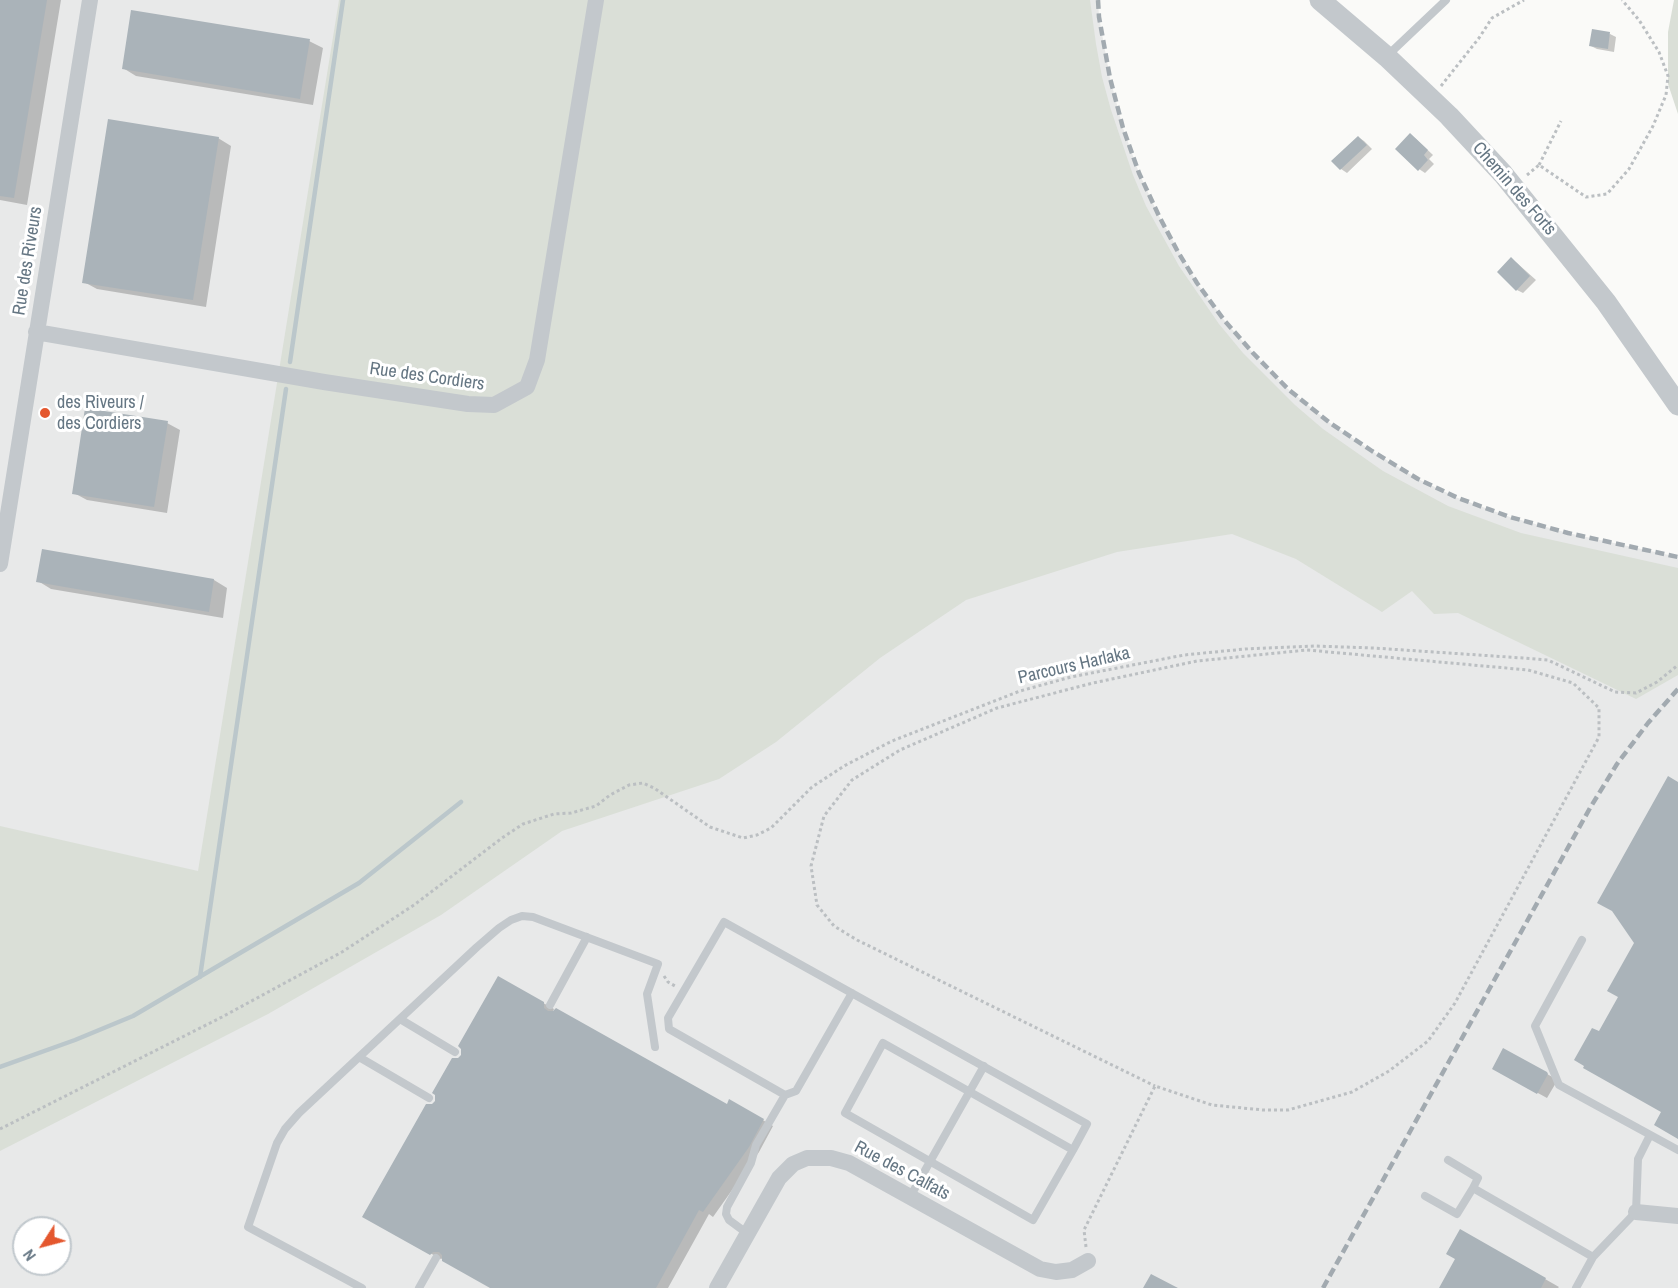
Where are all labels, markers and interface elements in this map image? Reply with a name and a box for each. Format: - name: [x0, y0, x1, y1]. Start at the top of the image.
- street label: Chemin des Forts: [1468, 138, 1560, 240]
- street label: Rue des Riveurs: [9, 205, 47, 317]
- street label: Rue des Cordiers: [368, 358, 486, 396]
- place label: des Riveurs / des Cordiers: [57, 392, 144, 434]
- marker: des Riveurs / des Cordiers: [38, 406, 52, 420]
- street label: Parcours Harlaka: [1016, 643, 1132, 689]
- street label: Rue des Calfats: [851, 1137, 953, 1205]
- north arrow: [12, 1216, 72, 1276]
- text: N: [17, 1245, 41, 1266]

